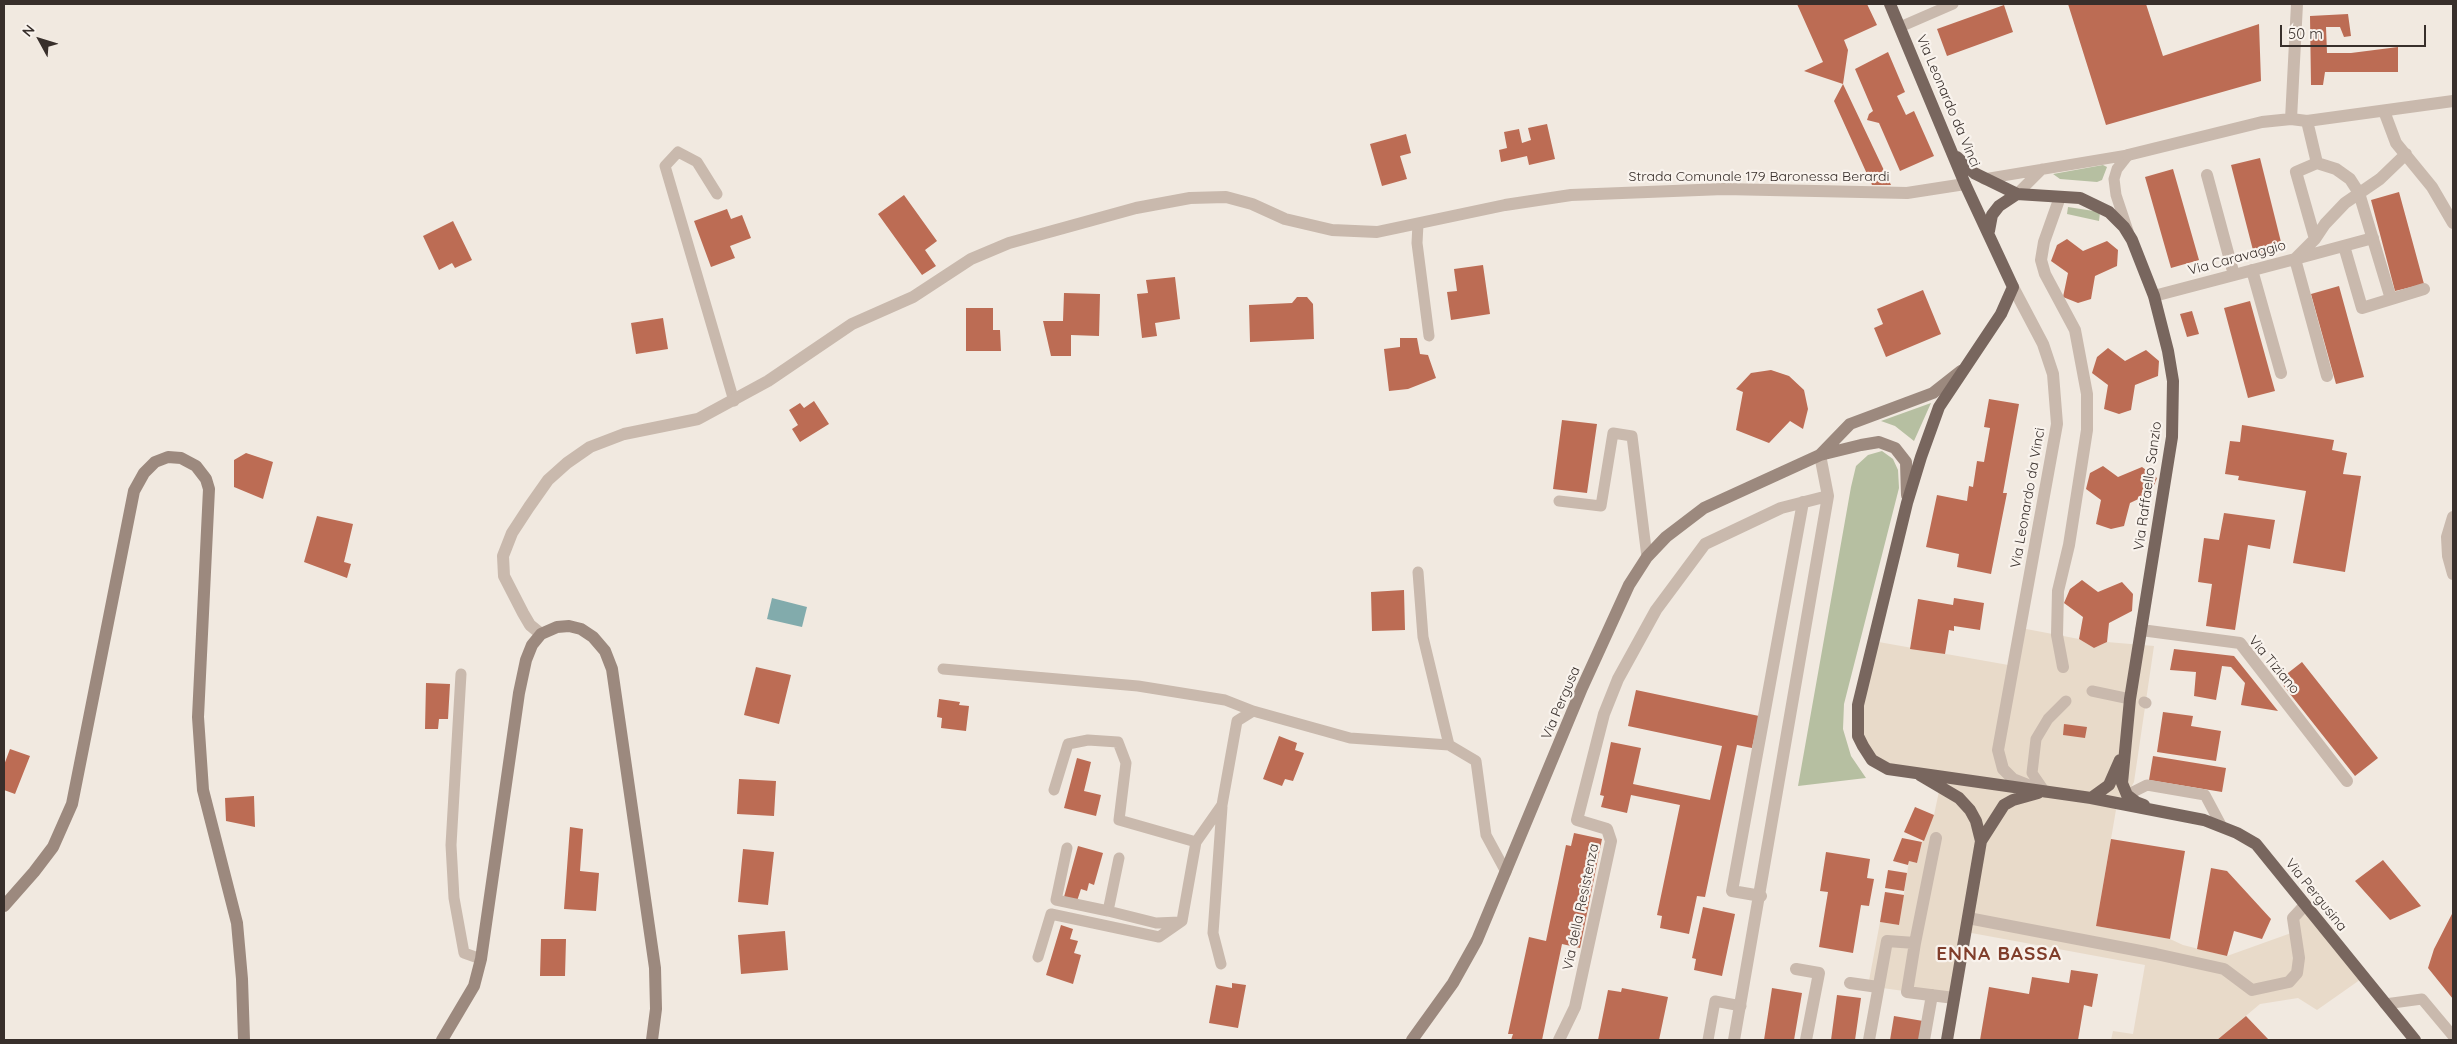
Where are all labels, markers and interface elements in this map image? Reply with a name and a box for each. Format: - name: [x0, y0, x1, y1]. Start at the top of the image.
- north arrow: [15, 15, 65, 65]
- scale bar: [2282, 15, 2428, 47]
- text: N: [18, 21, 39, 40]
- text: 50 m: [2288, 24, 2323, 43]
- street label: Via Leonardo da Vinci: [1912, 32, 1984, 170]
- street label: Strada Comunale 179 Baronessa Berardi: [1629, 169, 1889, 185]
- street label: Via Caravaggio: [2186, 237, 2288, 279]
- street label: Via Raffaello Sanzio: [2131, 420, 2165, 552]
- street label: Via Leonardo da Vinci: [2007, 426, 2049, 570]
- street label: Via Tiziano: [2245, 632, 2303, 698]
- street label: Via Pergusa: [1538, 664, 1584, 742]
- street label: Via della Resistenza: [1559, 842, 1603, 972]
- street label: Via Pergusina: [2282, 855, 2350, 935]
- district label: ENNA BASSA: [1935, 943, 2063, 965]

